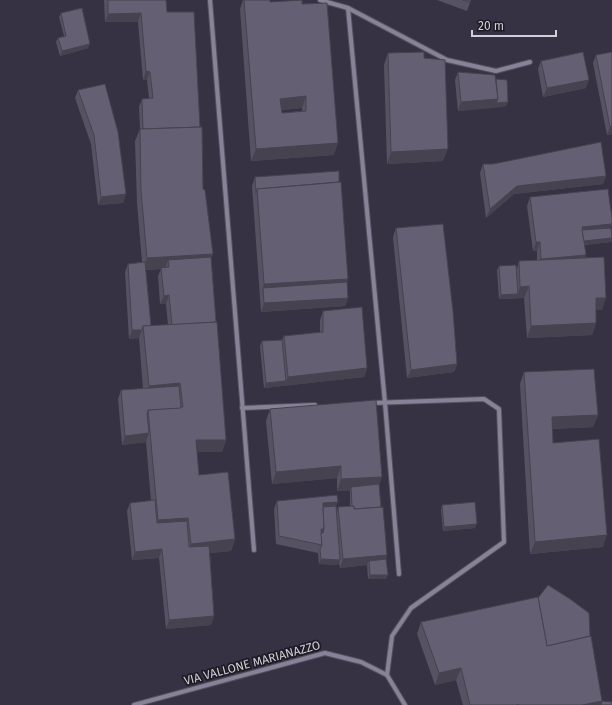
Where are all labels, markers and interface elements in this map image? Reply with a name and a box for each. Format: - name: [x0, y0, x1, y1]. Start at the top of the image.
- scale bar: [472, 12, 556, 38]
- text: 20 m: [478, 19, 504, 33]
- street label: VIA VALLONE MARIANAZZO: [182, 638, 322, 688]

